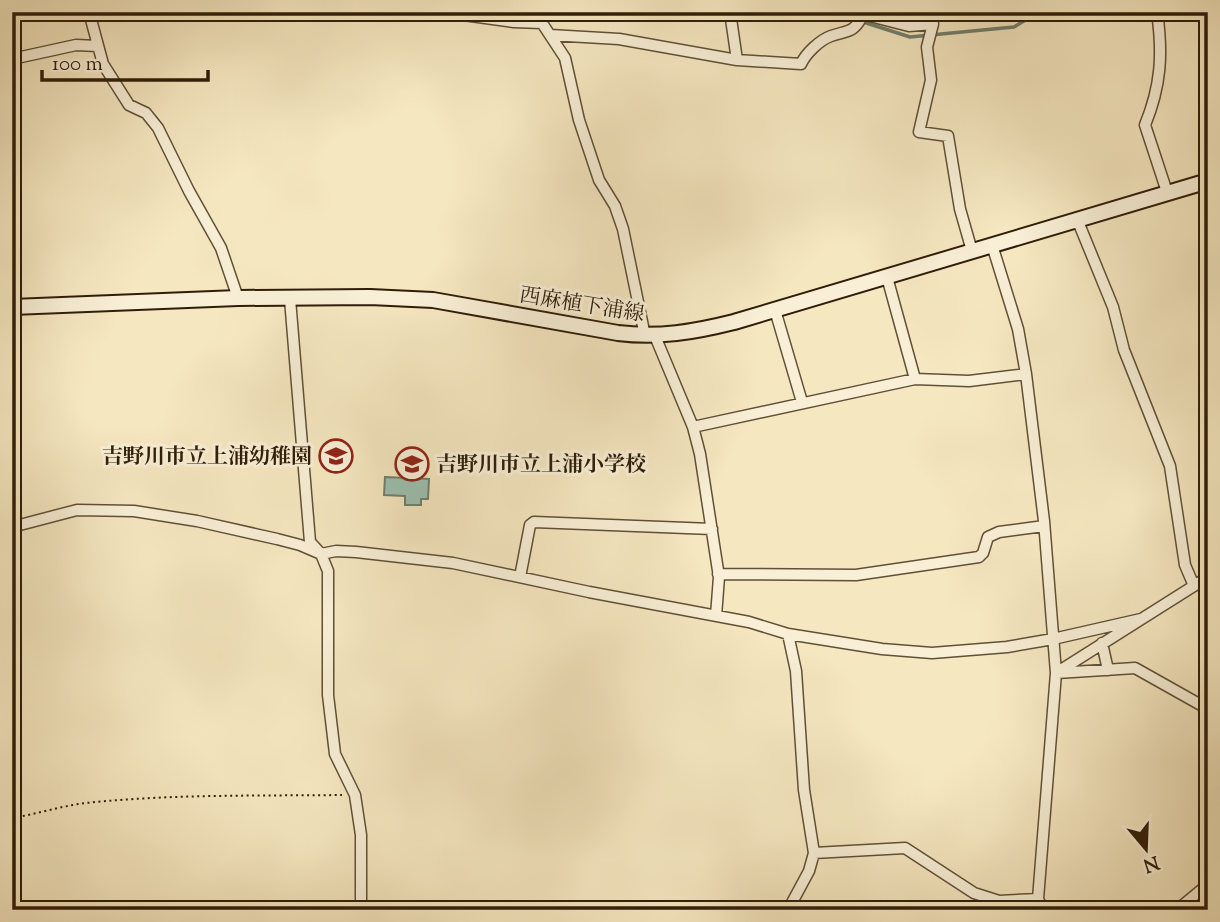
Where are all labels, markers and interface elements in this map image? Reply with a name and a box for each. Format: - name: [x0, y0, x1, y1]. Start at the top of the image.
- scale bar: [42, 38, 208, 82]
- text: 100 m: [52, 50, 103, 80]
- street label: 西麻植下浦線: [517, 281, 646, 331]
- school or university icon: 吉野川市立上浦幼稚園: [317, 437, 355, 475]
- place label: 吉野川市立上浦幼稚園: [102, 443, 312, 473]
- school or university icon: 吉野川市立上浦小学校: [393, 445, 431, 483]
- place label: 吉野川市立上浦小学校: [436, 451, 646, 481]
- north arrow: [1112, 814, 1182, 884]
- text: N: [1139, 847, 1162, 878]

